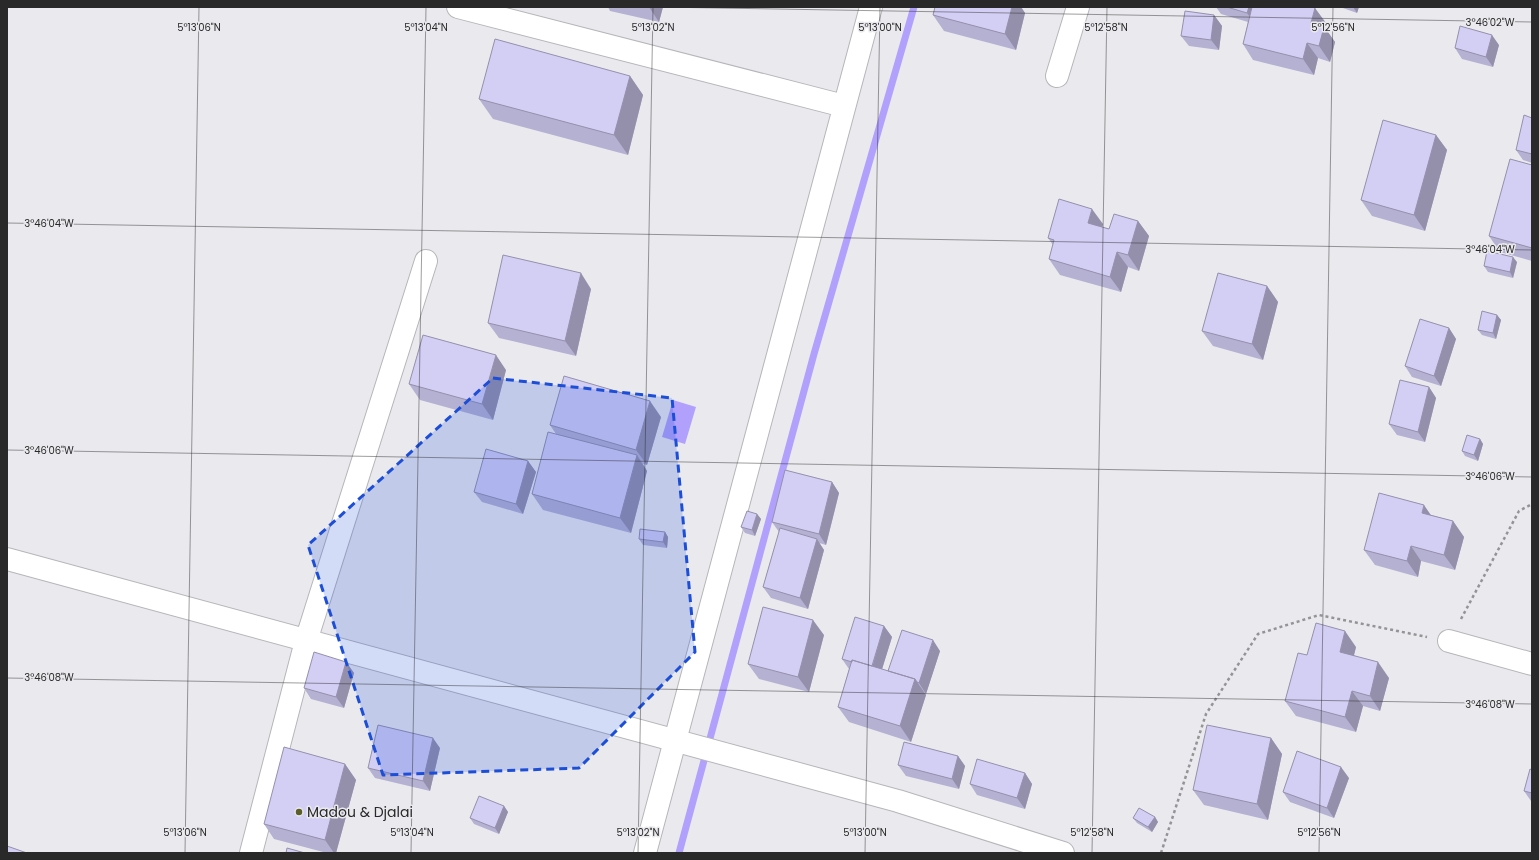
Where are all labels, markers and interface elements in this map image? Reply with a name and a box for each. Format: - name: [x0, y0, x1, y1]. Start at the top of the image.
- text: 3°46'02"W: [1466, 15, 1515, 30]
- text: 5°13'06"N: [177, 20, 221, 35]
- text: 5°13'04"N: [404, 20, 448, 35]
- text: 5°13'02"N: [631, 20, 675, 35]
- text: 5°13'00"N: [858, 20, 902, 35]
- text: 5°12'58"N: [1084, 20, 1128, 35]
- text: 5°12'56"N: [1311, 20, 1355, 35]
- text: 3°46'04"W: [24, 216, 74, 231]
- text: 3°46'04"W: [1465, 242, 1515, 257]
- text: 3°46'06"W: [24, 443, 74, 458]
- text: 3°46'06"W: [1465, 469, 1515, 484]
- text: 3°46'08"W: [24, 670, 74, 685]
- text: 3°46'08"W: [1465, 697, 1515, 712]
- place label: Madou & Djalai: [307, 802, 413, 822]
- marker: Madou & Djalai: [294, 807, 304, 817]
- text: 5°13'06"N: [163, 825, 207, 840]
- text: 5°13'04"N: [390, 825, 434, 840]
- text: 5°13'02"N: [616, 825, 660, 840]
- text: 5°13'00"N: [843, 825, 887, 840]
- text: 5°12'58"N: [1070, 825, 1114, 840]
- text: 5°12'56"N: [1297, 825, 1341, 840]

